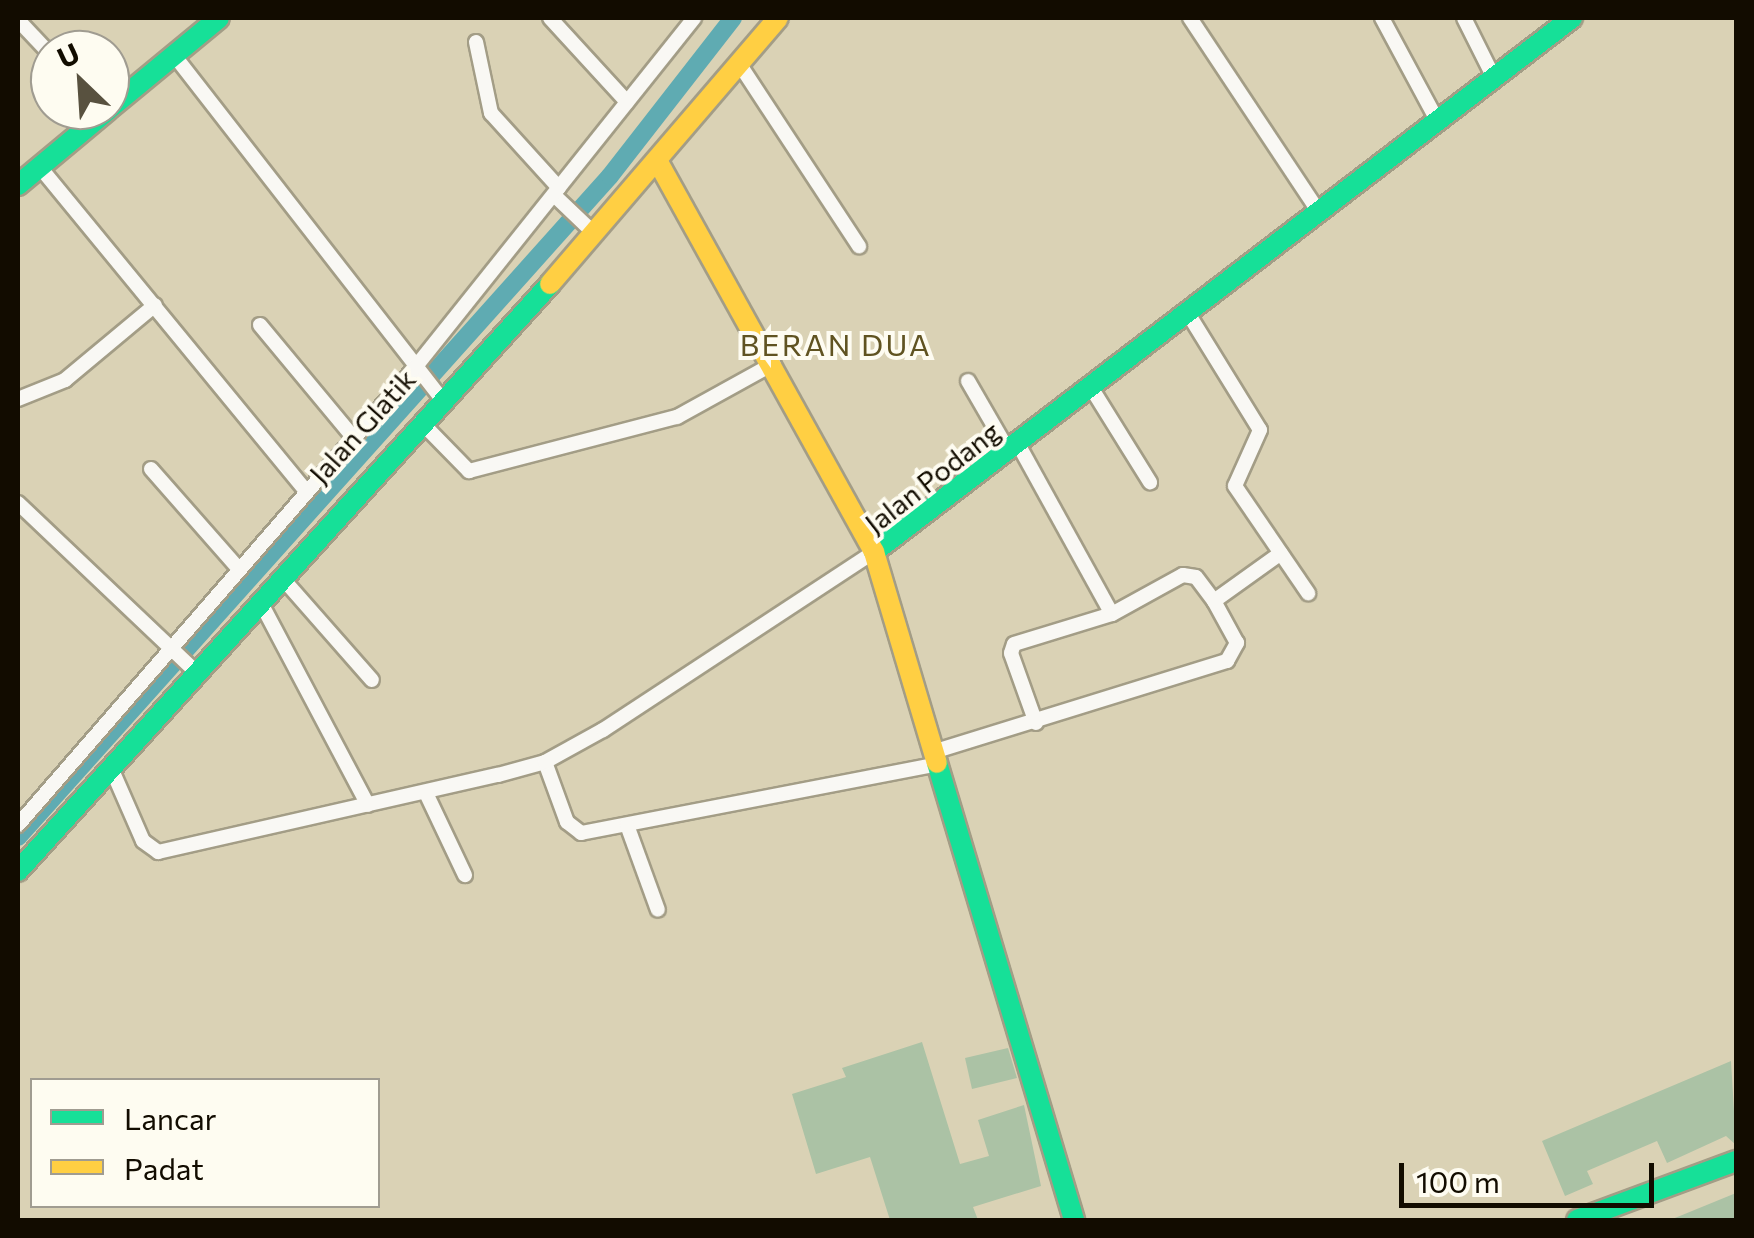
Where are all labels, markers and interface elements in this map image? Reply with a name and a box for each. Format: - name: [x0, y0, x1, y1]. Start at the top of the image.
- north arrow: [30, 30, 130, 130]
- text: U: [52, 35, 85, 74]
- district label: BERAN DUA: [740, 326, 932, 362]
- street label: Jalan Glatik: [302, 362, 422, 490]
- street label: Jalan Podang: [858, 414, 1006, 540]
- legend: [30, 1078, 380, 1208]
- text: Lancar: [124, 1099, 217, 1136]
- scale bar: [1404, 1143, 1659, 1205]
- text: Padat: [124, 1149, 204, 1186]
- text: 100 m: [1416, 1162, 1500, 1199]

